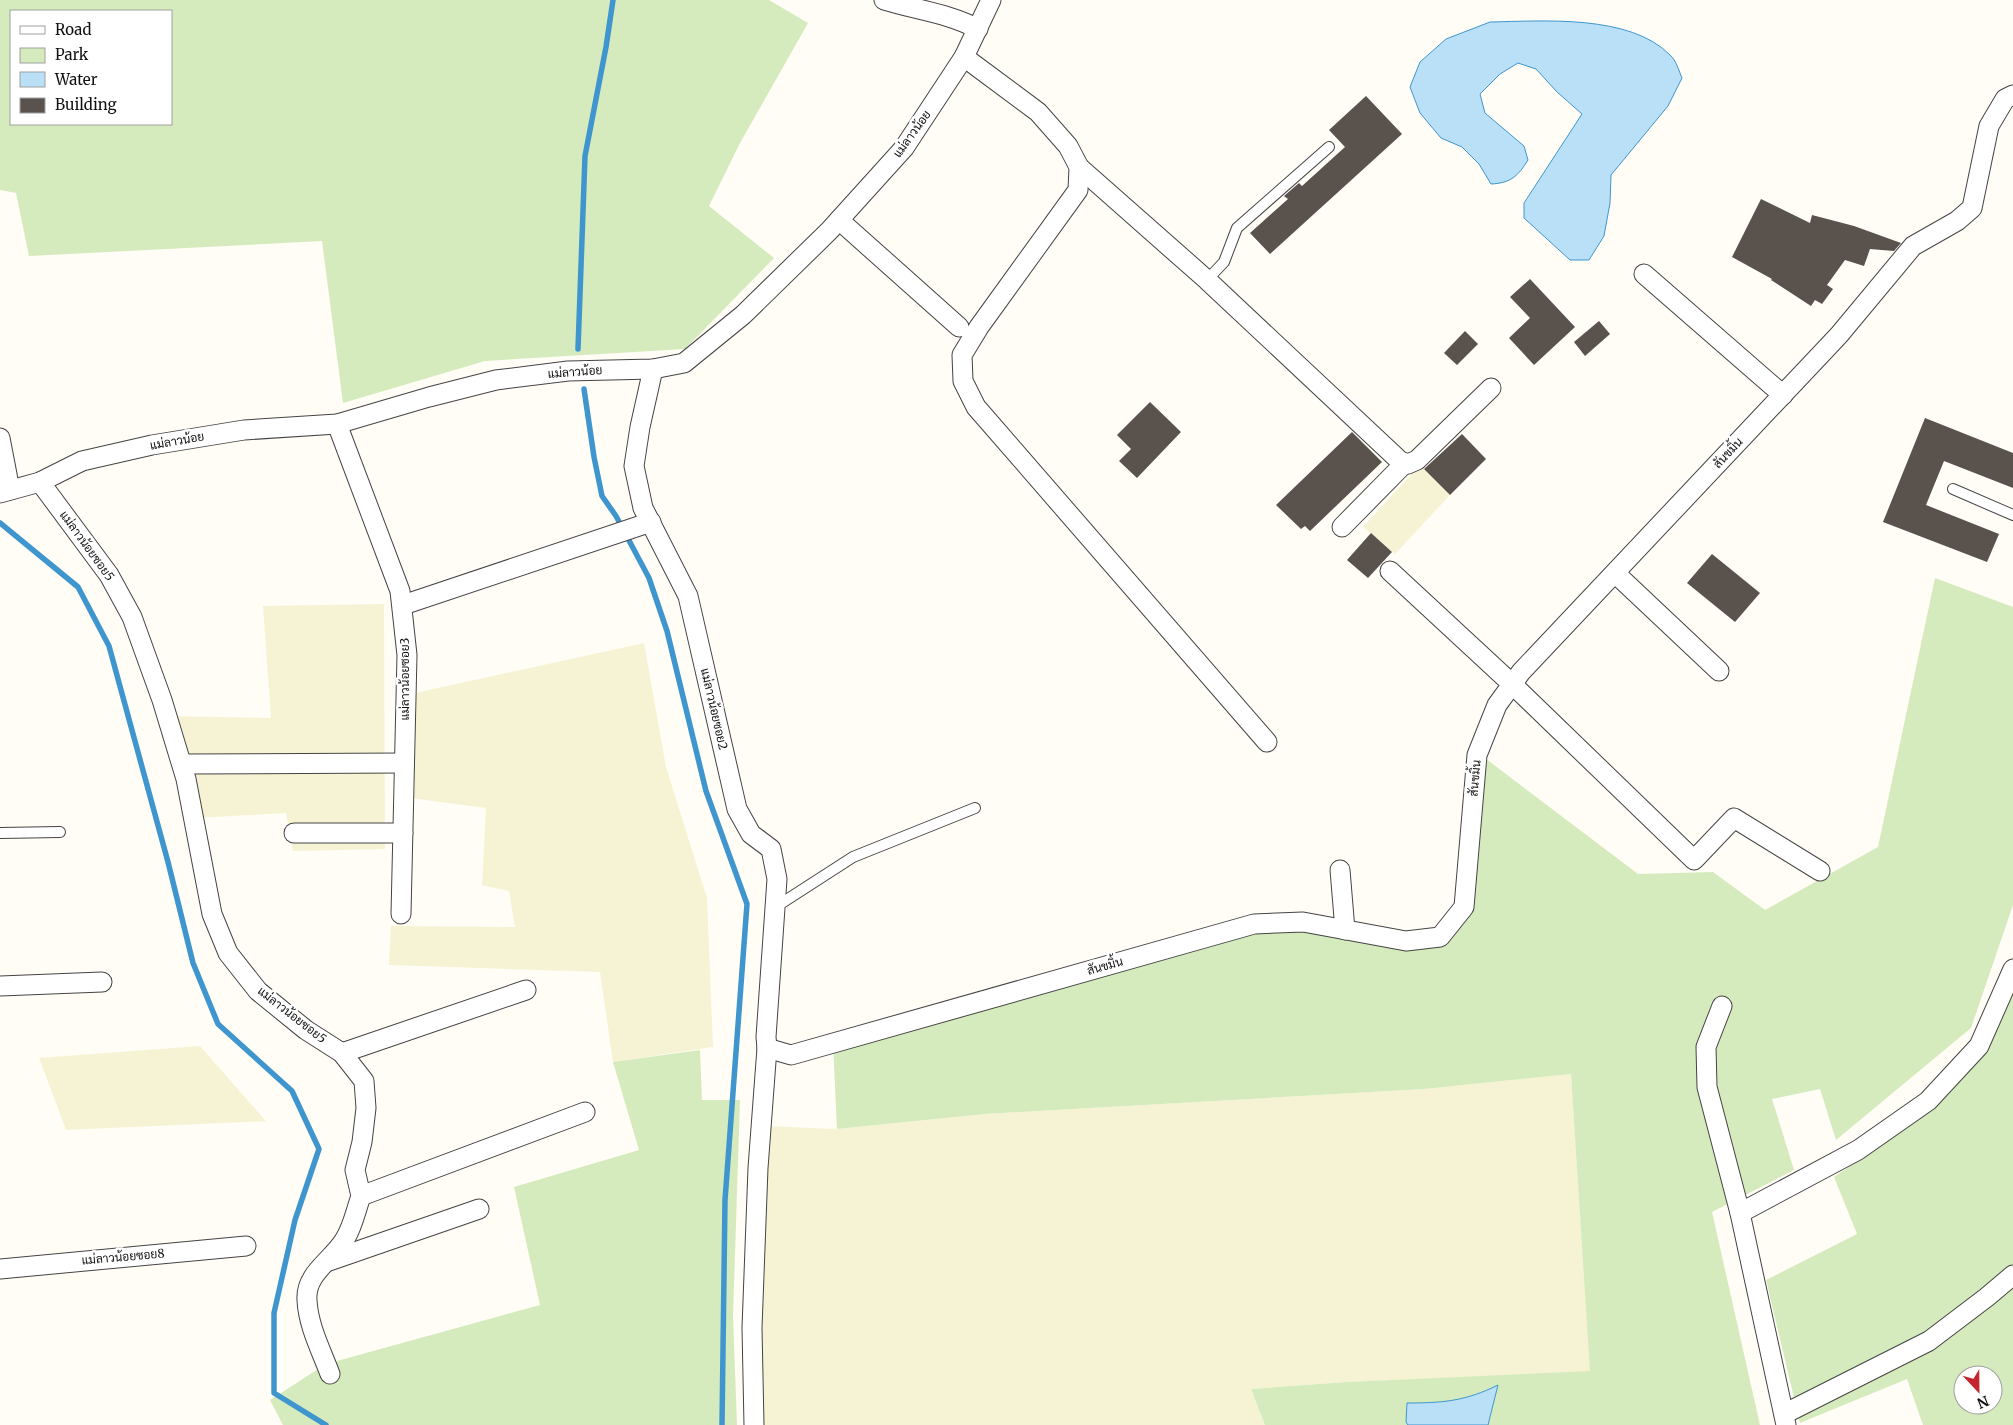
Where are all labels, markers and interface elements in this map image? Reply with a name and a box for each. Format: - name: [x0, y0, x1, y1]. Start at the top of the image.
- legend: [10, 10, 172, 125]
- text: Road: [55, 20, 91, 39]
- text: Park: [55, 45, 89, 64]
- text: Water: [54, 70, 98, 89]
- text: Building: [55, 95, 117, 114]
- street label: แม่ลาวน้อย: [889, 107, 934, 160]
- street label: แม่ลาวน้อย: [547, 362, 603, 381]
- street label: แม่ลาวน้อย: [149, 428, 205, 453]
- street label: สันขมิ้น: [1708, 432, 1746, 471]
- street label: แม่ลาวน้อยซอย5: [57, 508, 118, 584]
- street label: แม่ลาวน้อยซอย3: [397, 637, 412, 720]
- street label: แม่ลาวน้อยซอย2: [698, 667, 731, 751]
- street label: สันขมิ้น: [1463, 758, 1484, 797]
- street label: สันขมิ้น: [1084, 951, 1125, 978]
- street label: แม่ลาวน้อยซอย5: [255, 983, 330, 1046]
- street label: แม่ลาวน้อยซอย8: [81, 1245, 165, 1268]
- north arrow: [1953, 1365, 2003, 1415]
- text: N: [1974, 1392, 1991, 1412]

